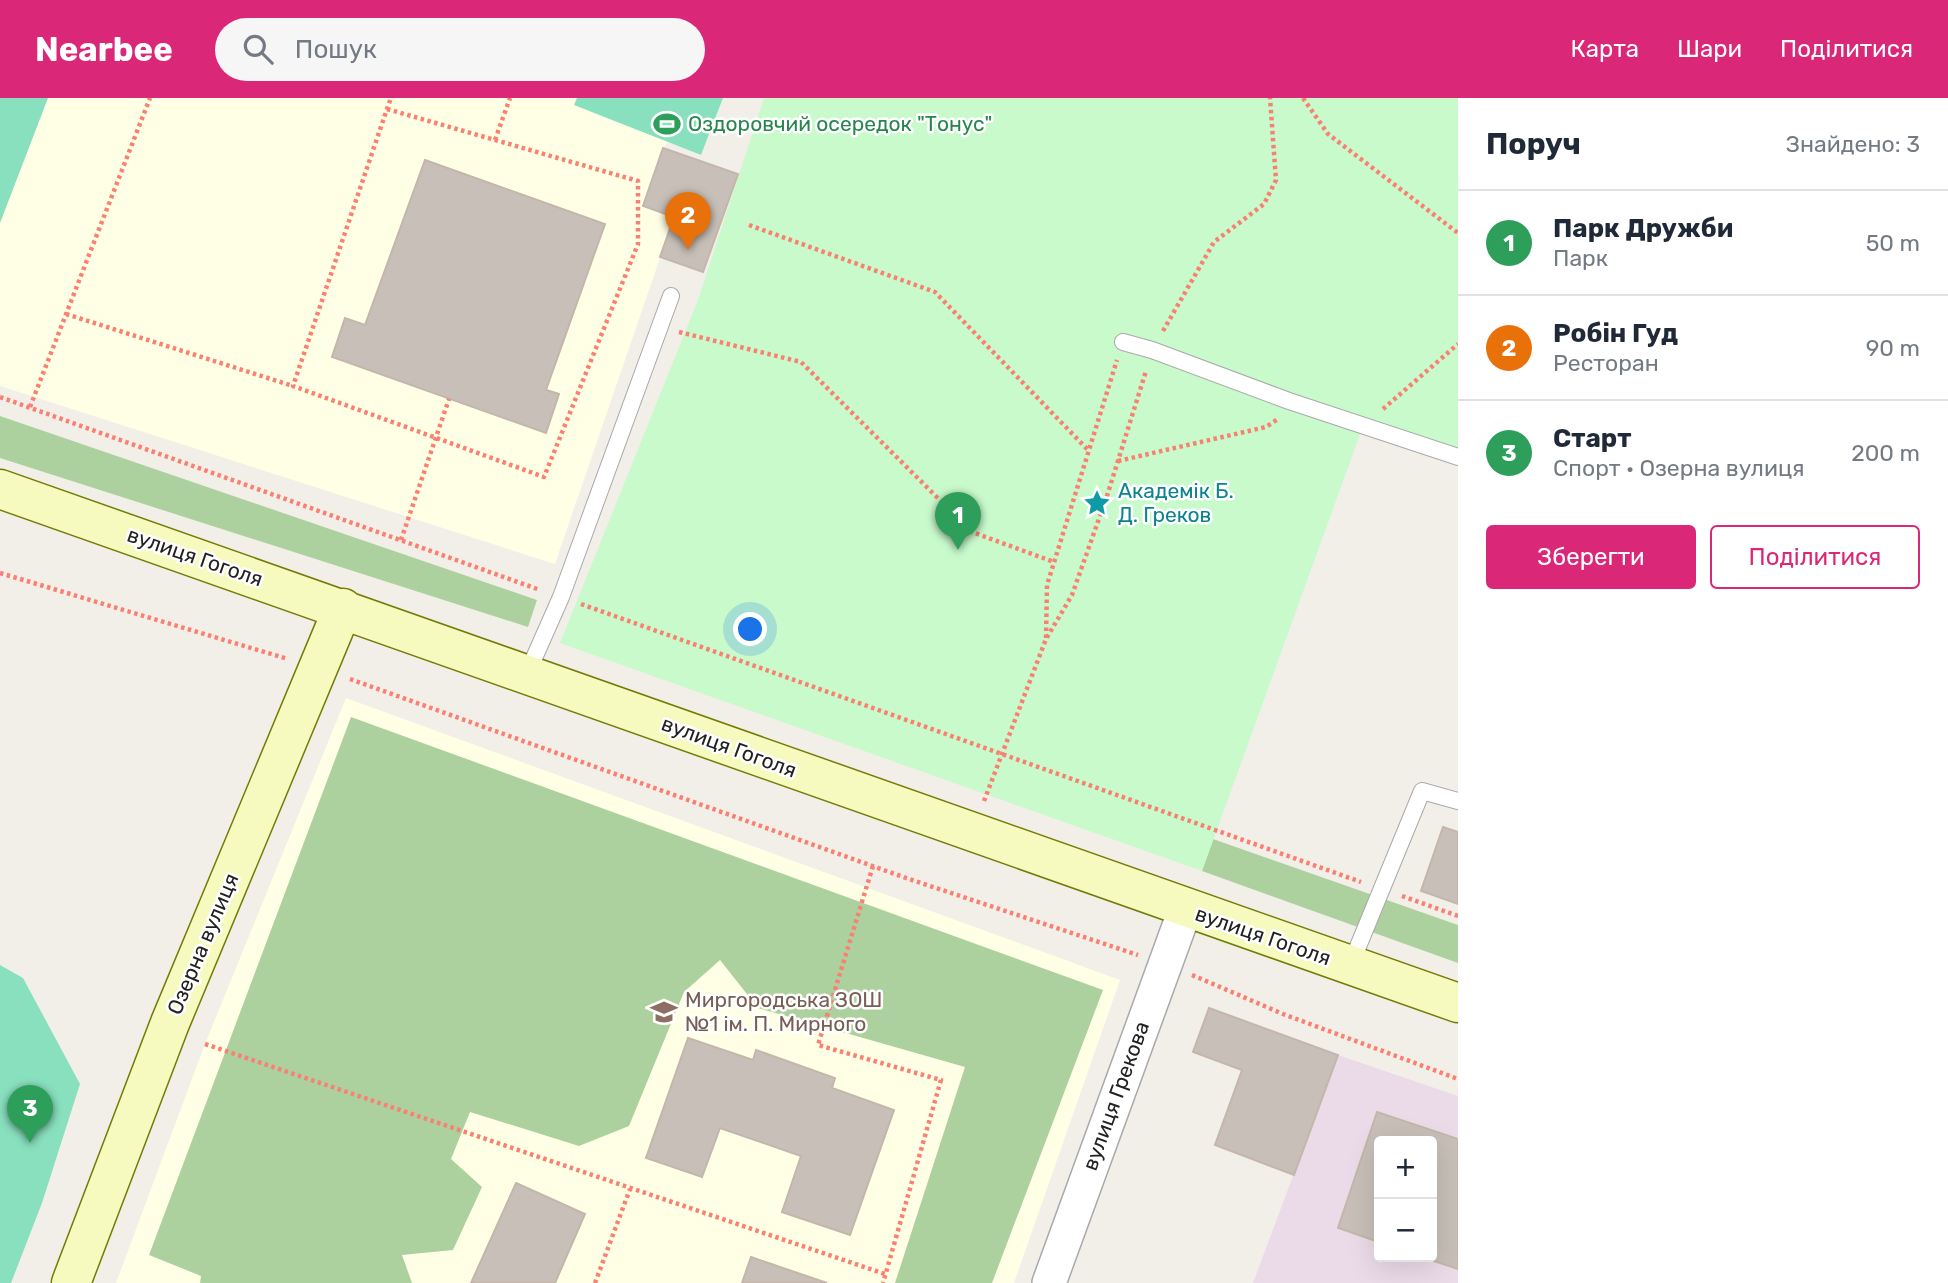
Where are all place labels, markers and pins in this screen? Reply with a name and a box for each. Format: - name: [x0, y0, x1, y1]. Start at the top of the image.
- sports icon: Оздоровчий осередок "Тонус": [652, 109, 682, 139]
- place label: Оздоровчий осередок "Тонус": [688, 111, 992, 136]
- pin: 2: [665, 192, 711, 250]
- place label: Академік Б. Д. Греков: [1118, 478, 1234, 527]
- place icon: Академік Б. Д. Греков: [1082, 488, 1112, 518]
- pin: 1: [935, 492, 981, 550]
- place label: Миргородська ЗОШ №1 ім. П. Мирного: [685, 987, 883, 1036]
- school or university icon: Миргородська ЗОШ №1 ім. П. Мирного: [649, 997, 679, 1027]
- pin: 3: [7, 1085, 53, 1143]

